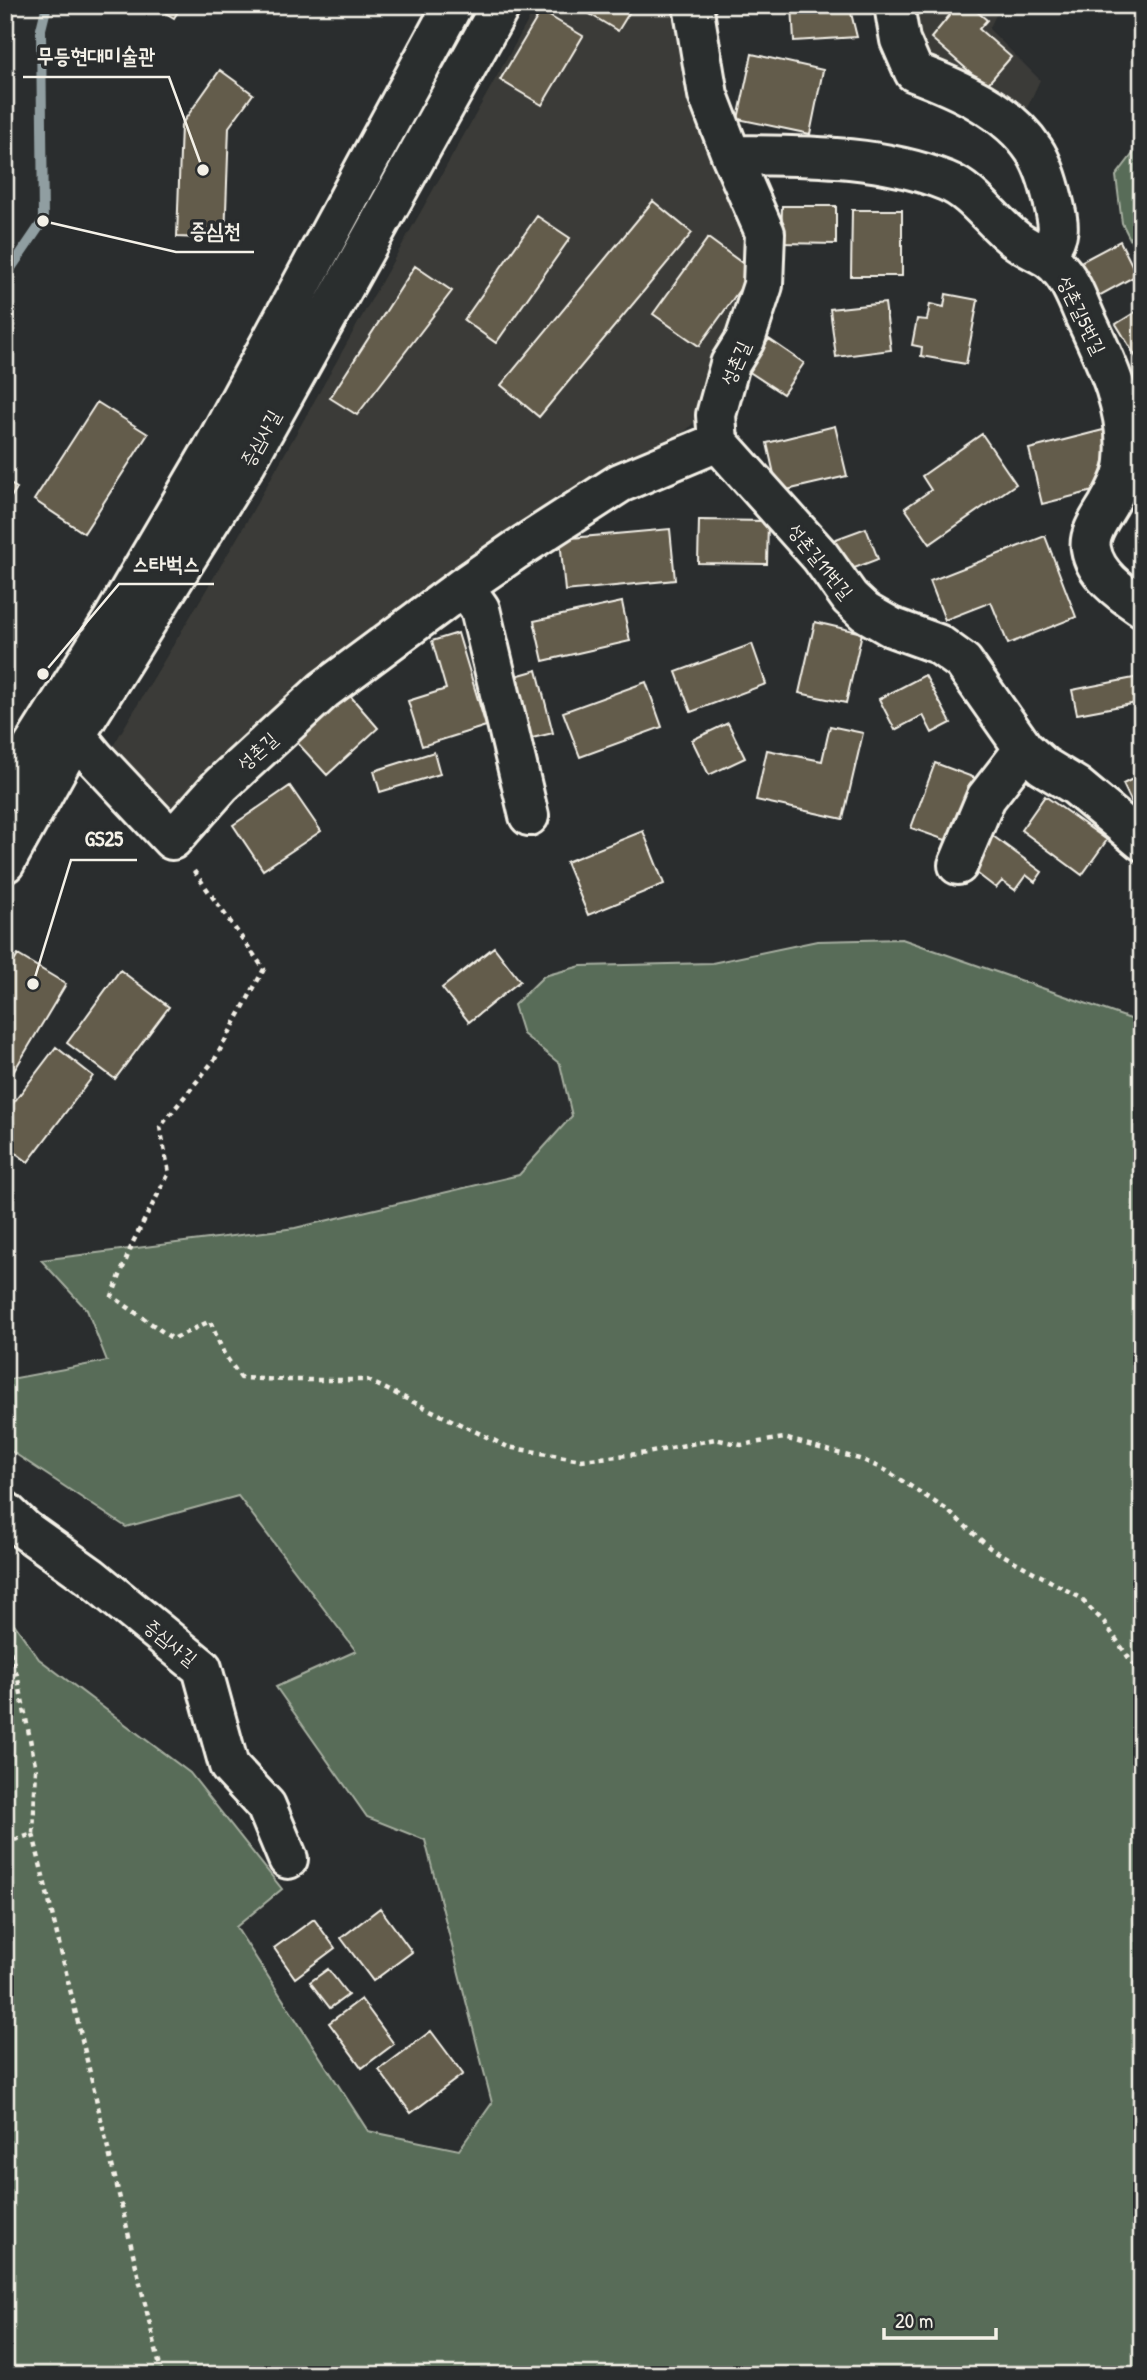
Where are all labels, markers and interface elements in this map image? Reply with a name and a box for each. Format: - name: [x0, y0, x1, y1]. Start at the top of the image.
- callout: 무등현대미술관: [23, 35, 169, 77]
- text: 무등현대미술관: [37, 41, 155, 70]
- callout: 증심천: [176, 210, 254, 252]
- text: 증심천: [190, 216, 240, 245]
- street label: 성촌길5번길: [1052, 271, 1112, 359]
- street label: 성촌길: [714, 337, 756, 389]
- street label: 증심사길: [234, 405, 286, 471]
- street label: 성촌길11번길: [782, 518, 860, 604]
- callout: 스타벅스: [119, 542, 214, 584]
- text: 스타벅스: [132, 549, 200, 578]
- street label: 성촌길: [231, 726, 283, 776]
- callout: GS25: [71, 818, 137, 860]
- text: GS25: [85, 824, 123, 853]
- street label: 증심사길: [139, 1613, 203, 1671]
- scale bar: [884, 2296, 996, 2340]
- text: 20 m: [895, 2306, 933, 2335]

